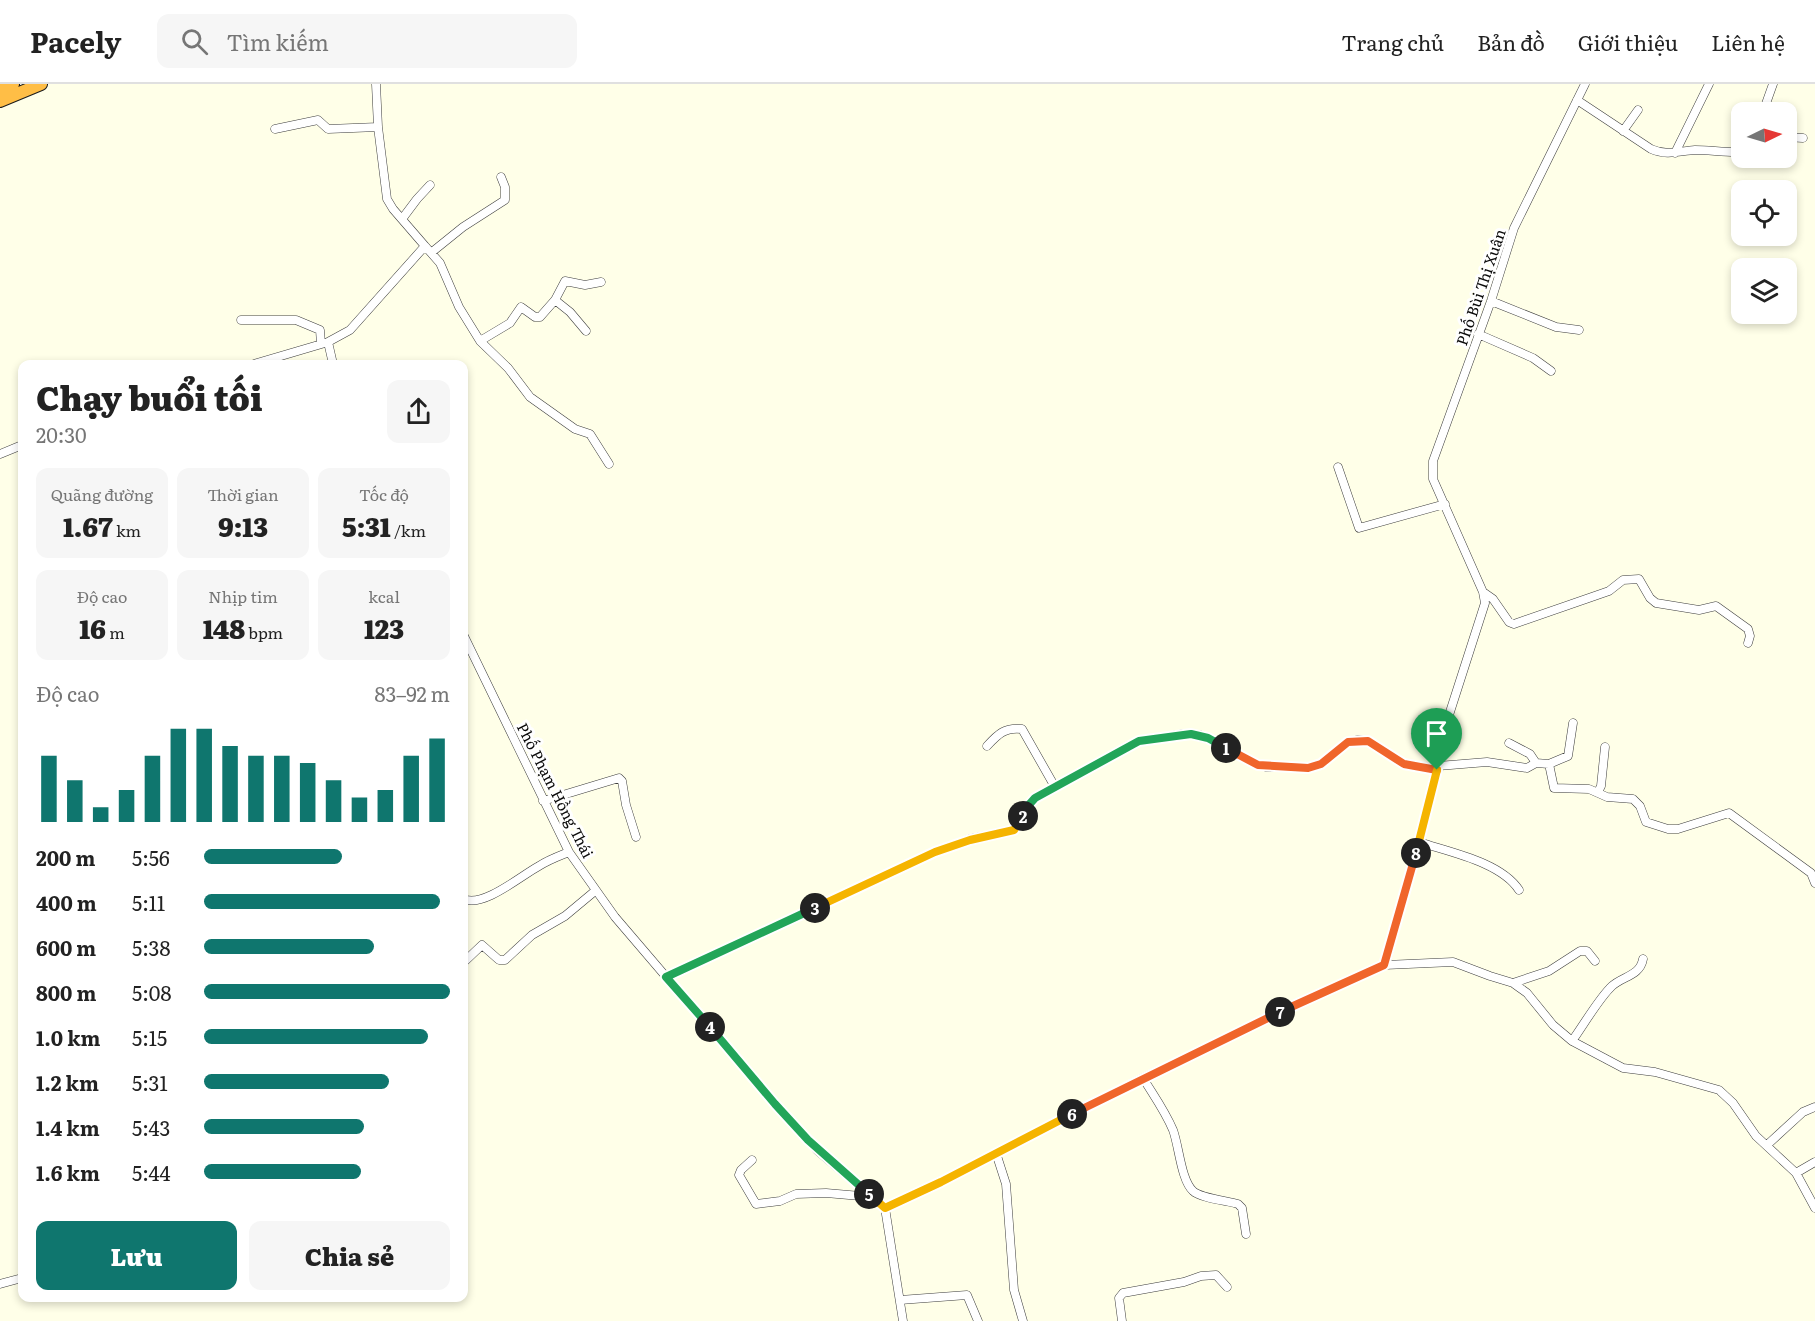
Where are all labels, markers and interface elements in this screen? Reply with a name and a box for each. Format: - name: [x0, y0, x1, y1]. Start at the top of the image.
- search box: [157, 14, 577, 68]
- text: Pacely: [30, 20, 121, 62]
- icon: search: [178, 25, 211, 58]
- text: Tìm kiếm: [226, 25, 329, 58]
- text: Trang chủ: [1341, 26, 1444, 57]
- text: Bản đồ: [1477, 26, 1545, 57]
- text: Giới thiệu: [1578, 26, 1678, 57]
- text: Liên hệ: [1711, 26, 1785, 57]
- north arrow: [1731, 102, 1797, 168]
- map controls: [1731, 102, 1797, 324]
- button: locate: [1731, 180, 1797, 246]
- street label: Phố Bùi Thị Xuân: [1449, 225, 1511, 348]
- button: layers: [1731, 258, 1797, 324]
- text: Chạy buổi tối: [36, 372, 263, 421]
- button: share: [387, 380, 450, 443]
- text: 20:30: [36, 419, 87, 449]
- text: Quãng đường: [51, 482, 153, 506]
- text: Thời gian: [207, 482, 279, 506]
- text: Tốc độ: [359, 482, 409, 506]
- text: 1.67: [63, 506, 113, 545]
- text: 9:13: [218, 506, 268, 545]
- text: 5:31: [342, 506, 391, 545]
- text: km: [113, 518, 141, 542]
- text: /km: [391, 518, 426, 542]
- text: Độ cao: [77, 584, 127, 608]
- text: Nhịp tim: [208, 584, 278, 608]
- text: kcal: [368, 584, 400, 608]
- text: 16: [79, 608, 106, 647]
- text: 148: [203, 608, 245, 647]
- text: 123: [364, 608, 404, 647]
- text: m: [106, 620, 125, 644]
- text: bpm: [245, 620, 283, 644]
- text: Độ cao: [36, 678, 99, 708]
- text: 83–92 m: [374, 678, 450, 708]
- pin: [1411, 708, 1462, 770]
- icon: arrive: [1420, 717, 1453, 750]
- street label: Phố Phạm Hồng Thái: [512, 718, 600, 862]
- pin: 1: [1211, 733, 1241, 763]
- text: 1: [1223, 736, 1229, 760]
- pin: 2: [1008, 801, 1038, 831]
- text: 2: [1019, 804, 1027, 828]
- pin: 8: [1401, 838, 1431, 868]
- text: 8: [1411, 841, 1421, 865]
- text: 200 m: [36, 842, 95, 872]
- text: 5:56: [132, 842, 170, 872]
- text: 400 m: [36, 887, 97, 917]
- text: 5:11: [132, 887, 165, 917]
- pin: 3: [800, 893, 830, 923]
- text: 3: [811, 896, 819, 920]
- text: 600 m: [36, 932, 96, 962]
- text: 5:38: [132, 932, 170, 962]
- text: 800 m: [36, 977, 96, 1007]
- text: 5:08: [132, 977, 171, 1007]
- pin: 7: [1265, 997, 1295, 1027]
- text: 7: [1276, 1000, 1284, 1024]
- pin: 4: [695, 1012, 725, 1042]
- text: 4: [705, 1015, 715, 1039]
- text: 1.0 km: [36, 1022, 101, 1052]
- text: 5:15: [132, 1022, 167, 1052]
- text: 1.2 km: [36, 1067, 99, 1097]
- text: 5:31: [132, 1067, 168, 1097]
- pin: 6: [1057, 1099, 1087, 1129]
- text: 6: [1067, 1102, 1077, 1126]
- text: 1.4 km: [36, 1112, 100, 1142]
- text: 5:43: [132, 1112, 170, 1142]
- text: 1.6 km: [36, 1157, 100, 1187]
- text: 5:44: [132, 1157, 170, 1187]
- pin: 5: [854, 1179, 884, 1209]
- text: 5: [865, 1182, 873, 1206]
- button: Lưu: [36, 1221, 237, 1290]
- button: Chia sẻ: [249, 1221, 450, 1290]

